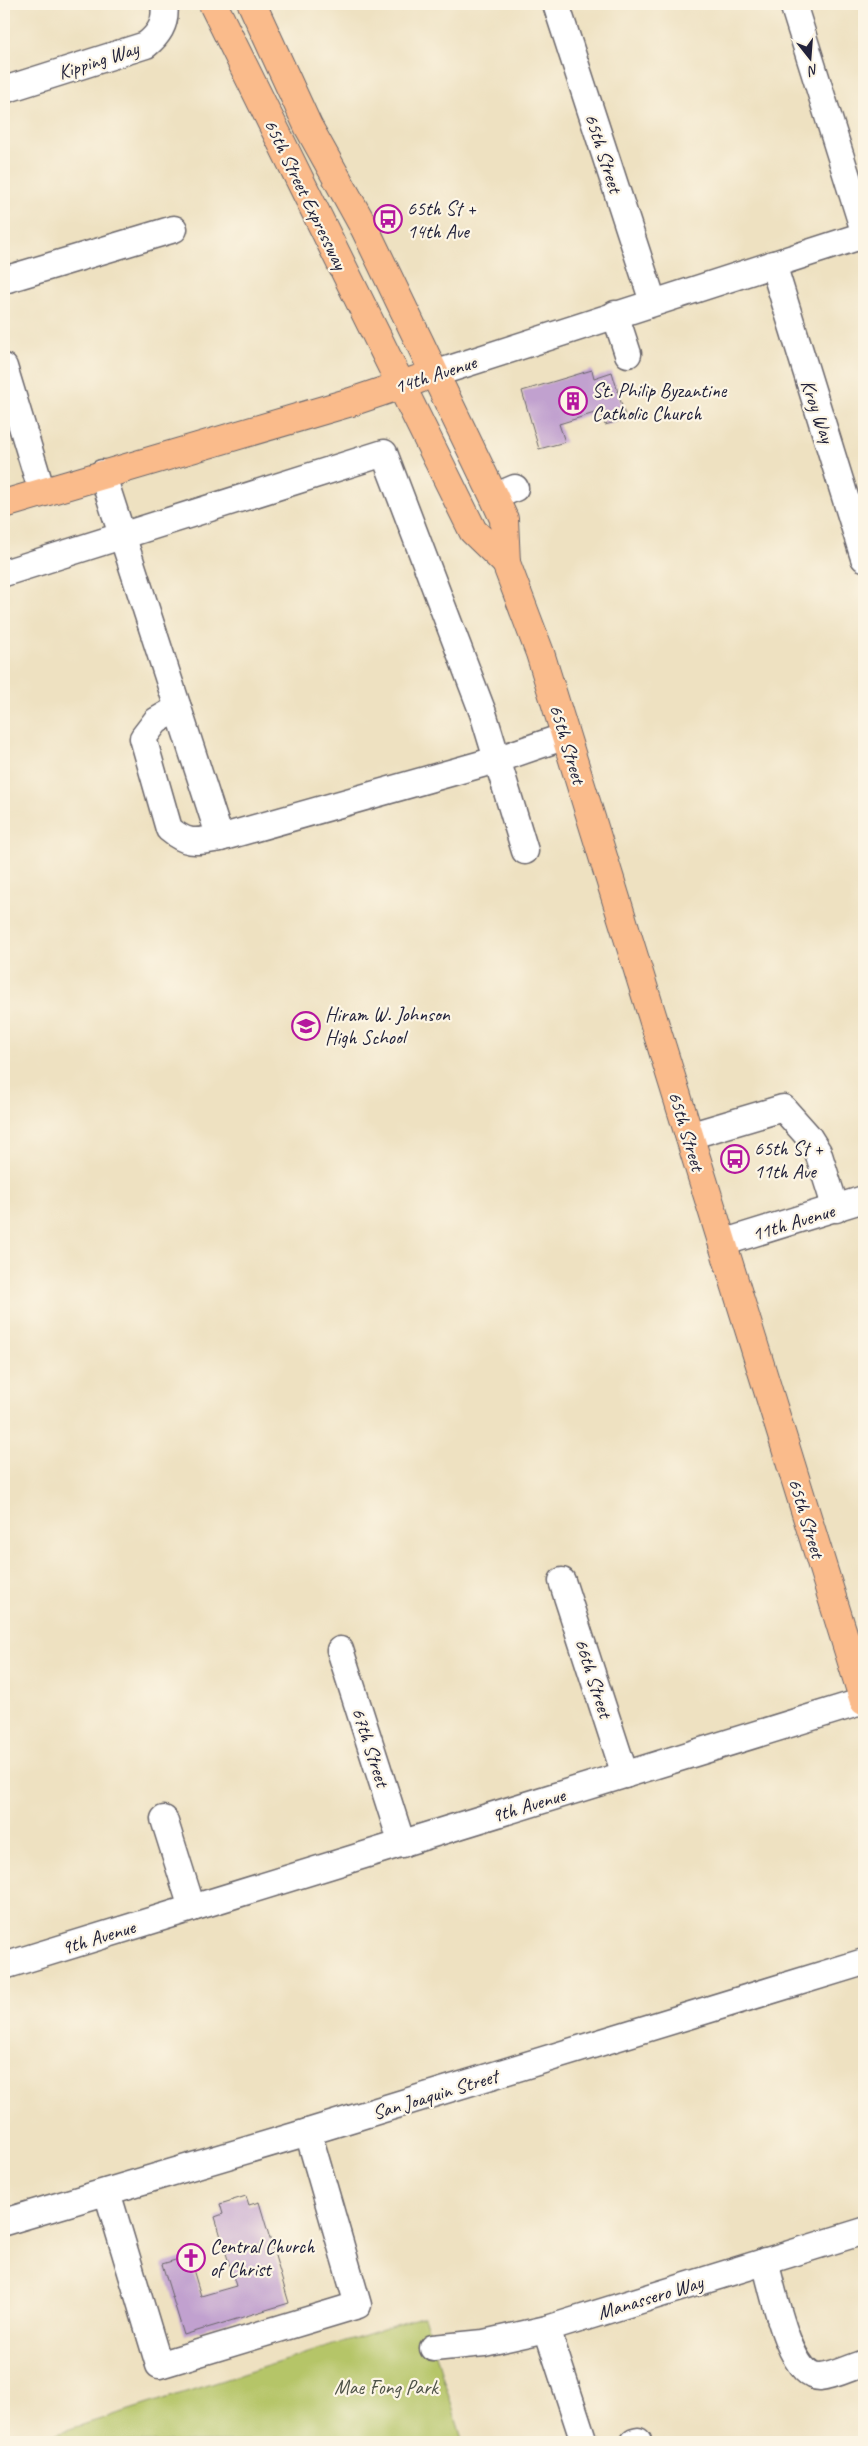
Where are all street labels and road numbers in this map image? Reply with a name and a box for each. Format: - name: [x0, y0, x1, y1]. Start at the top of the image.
- street label: Kipping Way: [55, 35, 143, 85]
- street label: 65th Street: [579, 110, 629, 198]
- street label: 65th Street Expressway: [258, 115, 354, 275]
- street label: 14th Avenue: [391, 349, 481, 399]
- street label: Kroy Way: [795, 376, 841, 448]
- street label: 65th Street: [544, 701, 592, 789]
- street label: 65th Street: [663, 1088, 711, 1176]
- street label: 11th Avenue: [749, 1198, 839, 1247]
- street label: 65th Street: [783, 1475, 831, 1563]
- street label: 66th Street: [569, 1635, 619, 1723]
- street label: 67th Street: [346, 1704, 396, 1792]
- street label: 9th Avenue: [488, 1782, 569, 1828]
- street label: 9th Avenue: [58, 1914, 139, 1960]
- street label: San Joaquin Street: [370, 2063, 504, 2125]
- street label: Manassero Way: [595, 2269, 707, 2325]

